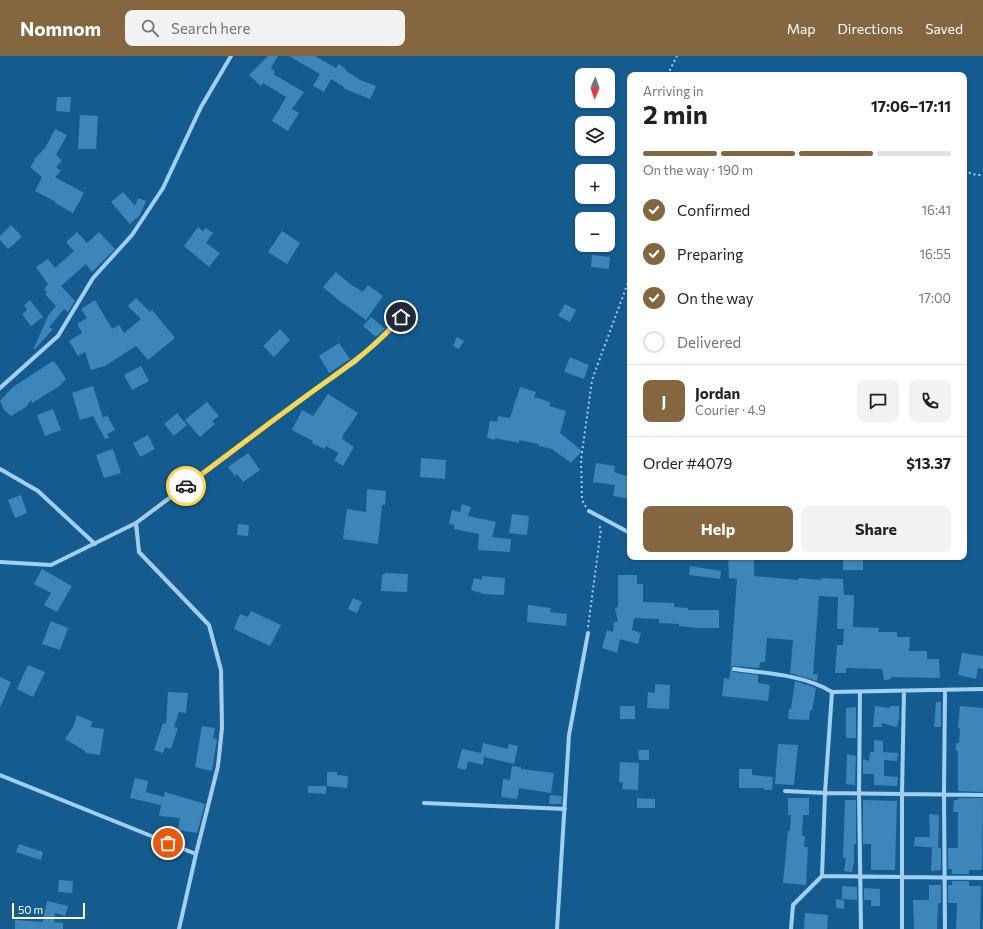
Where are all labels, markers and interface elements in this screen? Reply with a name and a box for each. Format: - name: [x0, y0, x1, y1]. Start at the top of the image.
- search box: [125, 10, 405, 46]
- text: Nomnom: [20, 17, 101, 40]
- icon: search: [139, 17, 161, 39]
- text: Search here: [171, 19, 250, 37]
- text: Map: [787, 20, 816, 37]
- text: Directions: [838, 20, 903, 37]
- text: Saved: [925, 20, 963, 37]
- north arrow: [575, 68, 615, 108]
- map controls: [575, 68, 615, 252]
- text: Arriving in: [643, 83, 703, 99]
- text: 17:06–17:11: [871, 97, 951, 115]
- text: 2 min: [643, 98, 708, 129]
- button: layers: [575, 116, 615, 156]
- text: On the way · 190 m: [643, 162, 753, 178]
- button: +: [575, 164, 615, 204]
- icon: check: [643, 199, 665, 221]
- text: Confirmed: [677, 201, 750, 219]
- text: 16:41: [922, 202, 951, 218]
- button: −: [575, 212, 615, 252]
- icon: check: [643, 243, 665, 265]
- text: Preparing: [677, 245, 743, 263]
- text: 16:55: [920, 246, 951, 262]
- icon: check: [643, 287, 665, 309]
- text: On the way: [677, 289, 754, 307]
- text: 17:00: [919, 290, 951, 306]
- pin: [384, 300, 418, 334]
- icon: home: [390, 306, 412, 328]
- text: Delivered: [677, 333, 741, 351]
- button: chat: [857, 380, 899, 422]
- button: phone: [909, 380, 951, 422]
- text: Jordan: [695, 384, 740, 402]
- text: J: [662, 392, 666, 410]
- text: Courier · 4.9: [695, 402, 766, 418]
- text: Order #4079: [643, 454, 732, 472]
- text: $13.37: [906, 454, 951, 472]
- courier: [166, 466, 206, 506]
- icon: car: [175, 475, 197, 497]
- button: Help: [643, 506, 793, 552]
- button: Share: [801, 506, 951, 552]
- pin: [151, 826, 185, 860]
- icon: bag: [157, 832, 179, 854]
- scale bar: [12, 901, 85, 920]
- text: 50 m: [18, 903, 43, 916]

